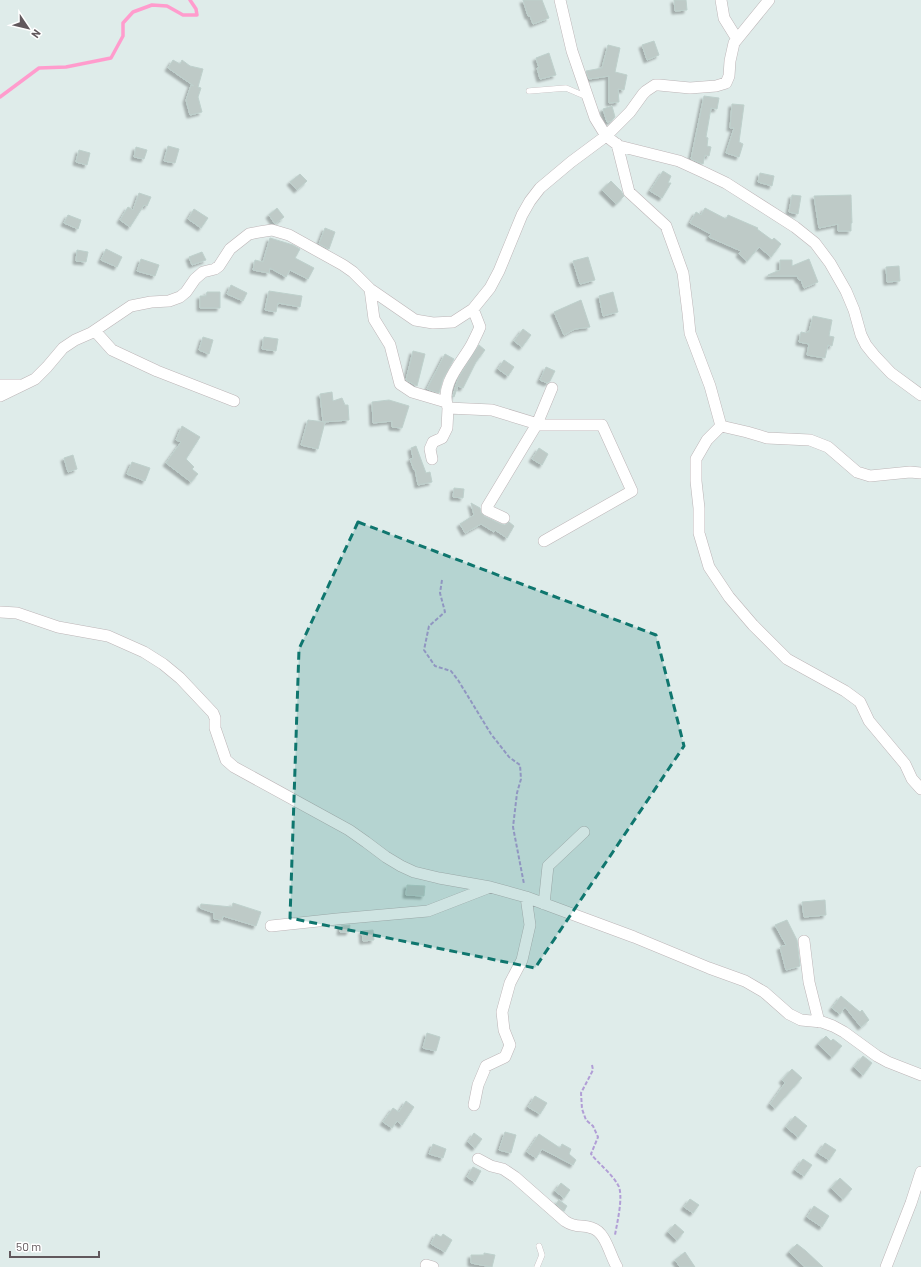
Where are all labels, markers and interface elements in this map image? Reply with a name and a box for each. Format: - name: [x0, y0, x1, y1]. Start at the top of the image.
- north arrow: [8, 8, 48, 48]
- text: N: [29, 27, 44, 41]
- scale bar: [10, 1233, 99, 1259]
- text: 50 m: [16, 1239, 41, 1253]

